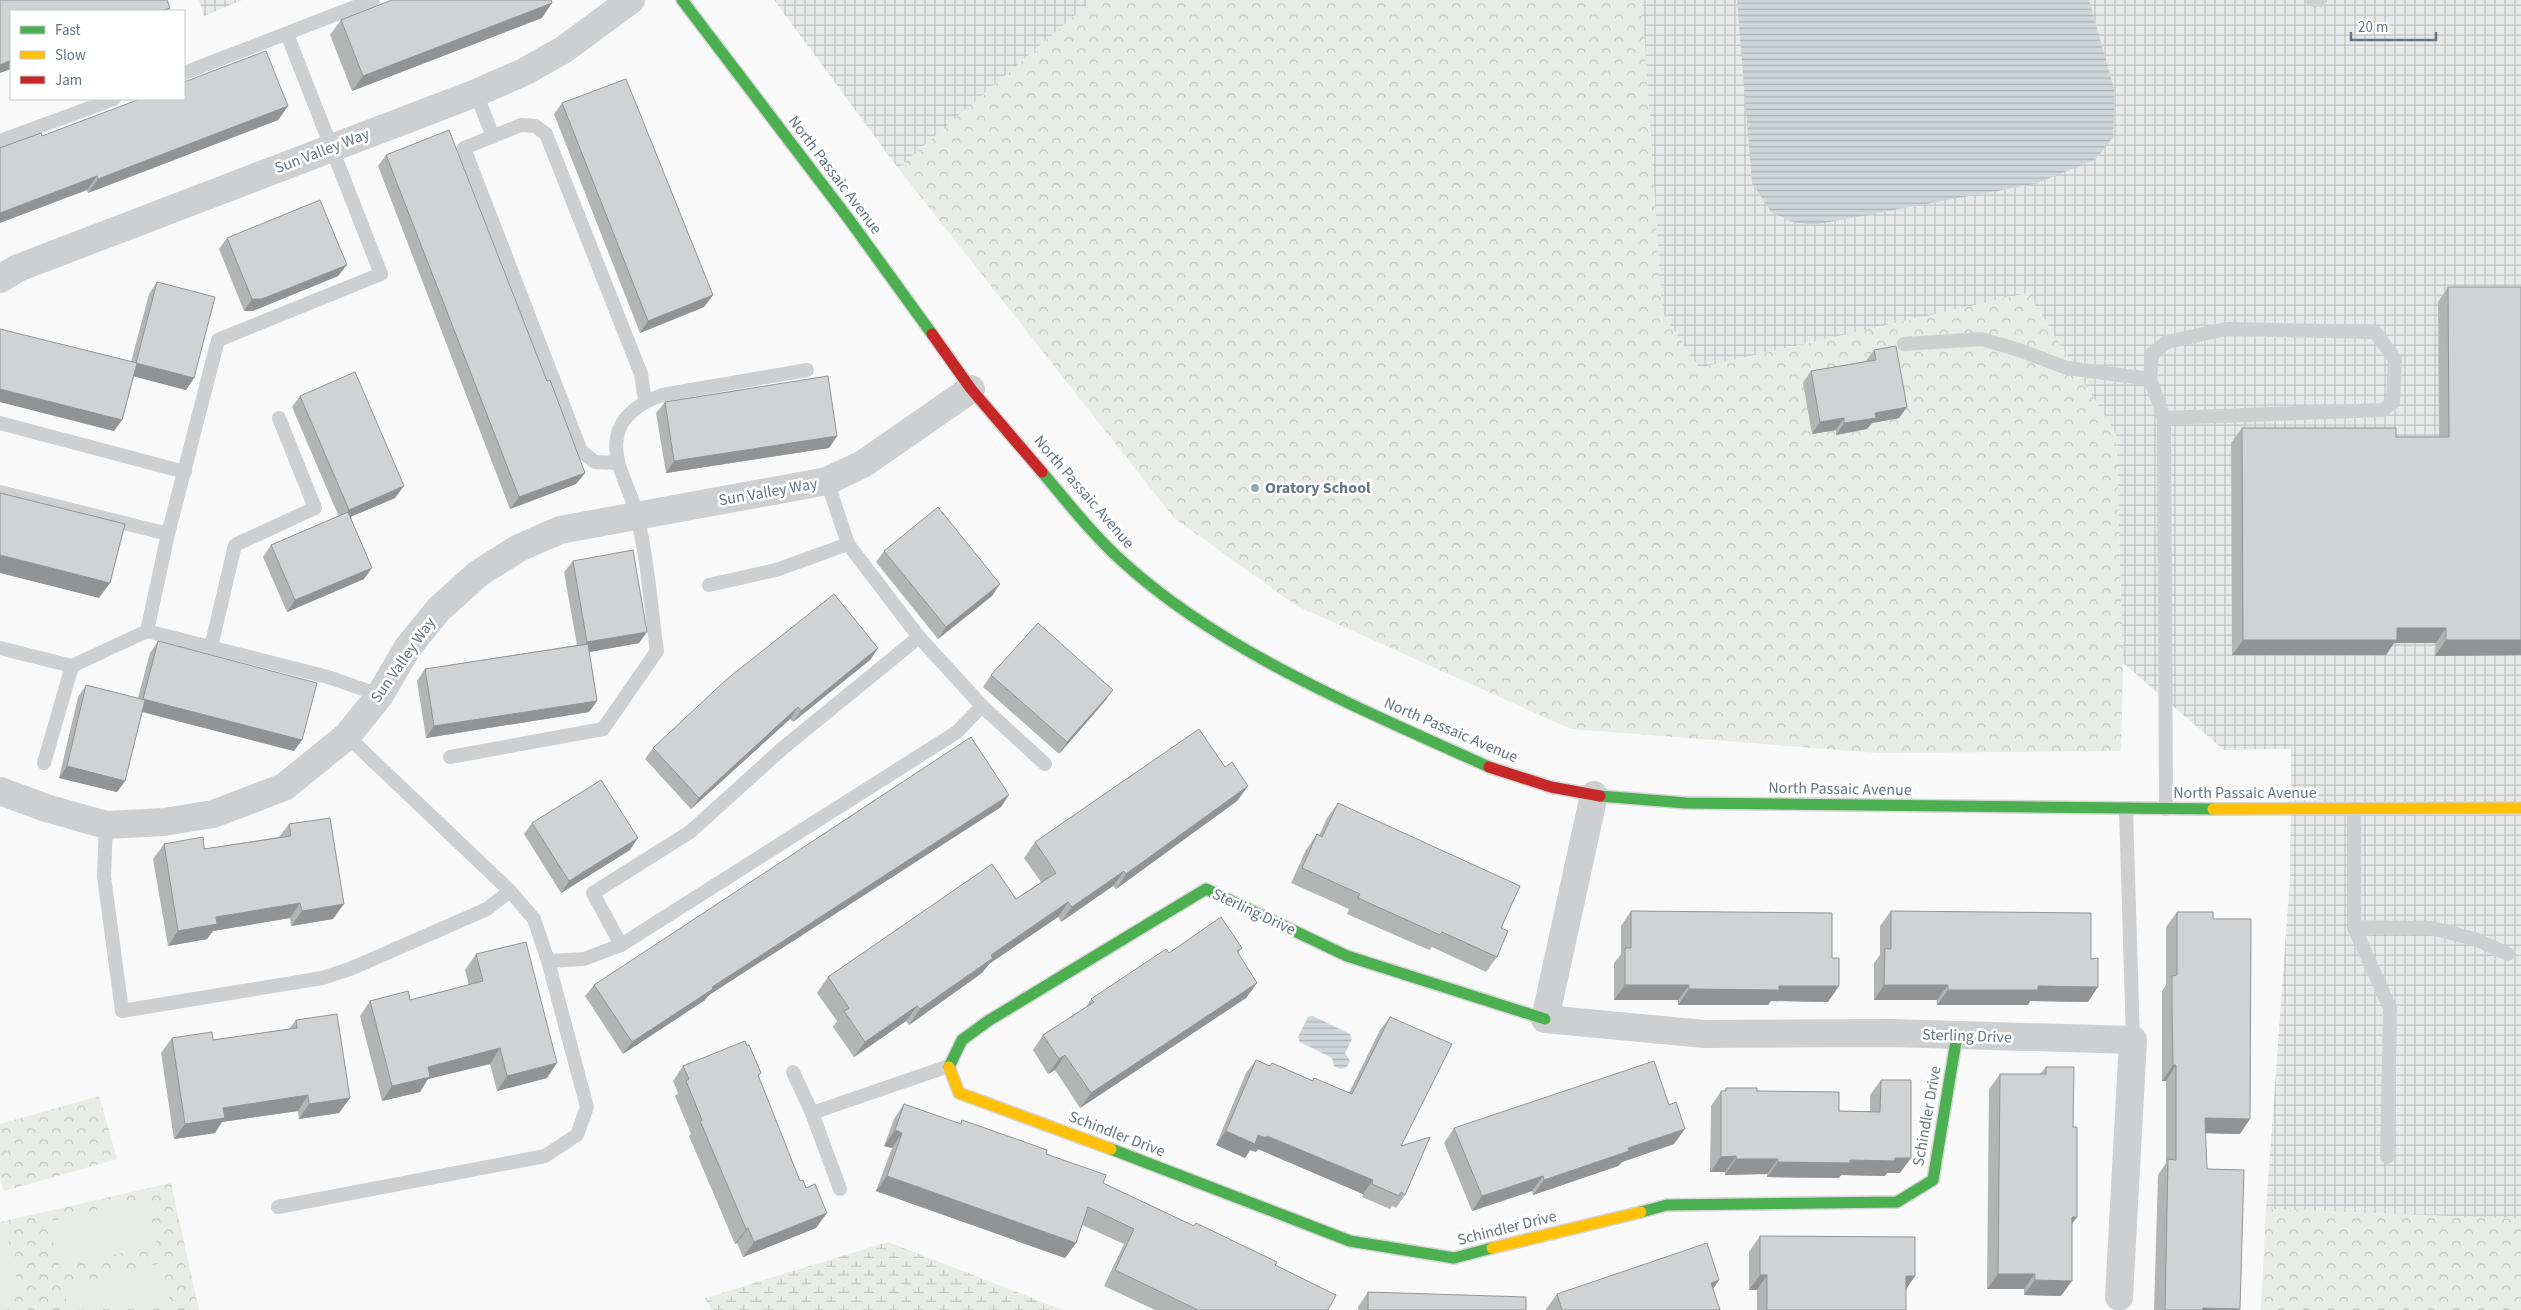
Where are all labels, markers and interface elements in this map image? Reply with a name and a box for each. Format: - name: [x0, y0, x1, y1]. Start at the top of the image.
- legend: [10, 10, 185, 100]
- scale bar: [2351, 10, 2436, 42]
- text: 20 m: [2358, 17, 2388, 38]
- text: Fast: [55, 20, 81, 41]
- text: Slow: [55, 45, 86, 66]
- text: Jam: [55, 70, 82, 91]
- street label: North Passaic Avenue: [783, 111, 887, 239]
- street label: Sun Valley Way: [271, 123, 373, 179]
- street label: North Passaic Avenue: [1029, 431, 1139, 553]
- street label: Sun Valley Way: [717, 472, 820, 512]
- place label: Oratory School: [1265, 477, 1371, 499]
- marker: Oratory School: [1249, 482, 1261, 494]
- street label: Sun Valley Way: [365, 612, 441, 707]
- street label: North Passaic Avenue: [1381, 692, 1521, 768]
- street label: North Passaic Avenue: [1768, 777, 1912, 801]
- street label: North Passaic Avenue: [2173, 782, 2317, 804]
- street label: Sterling Drive: [1209, 883, 1299, 941]
- street label: Sterling Drive: [1922, 1023, 2012, 1049]
- street label: Schindler Drive: [1907, 1064, 1947, 1168]
- street label: Schindler Drive: [1066, 1106, 1168, 1162]
- street label: Schindler Drive: [1455, 1205, 1559, 1251]

